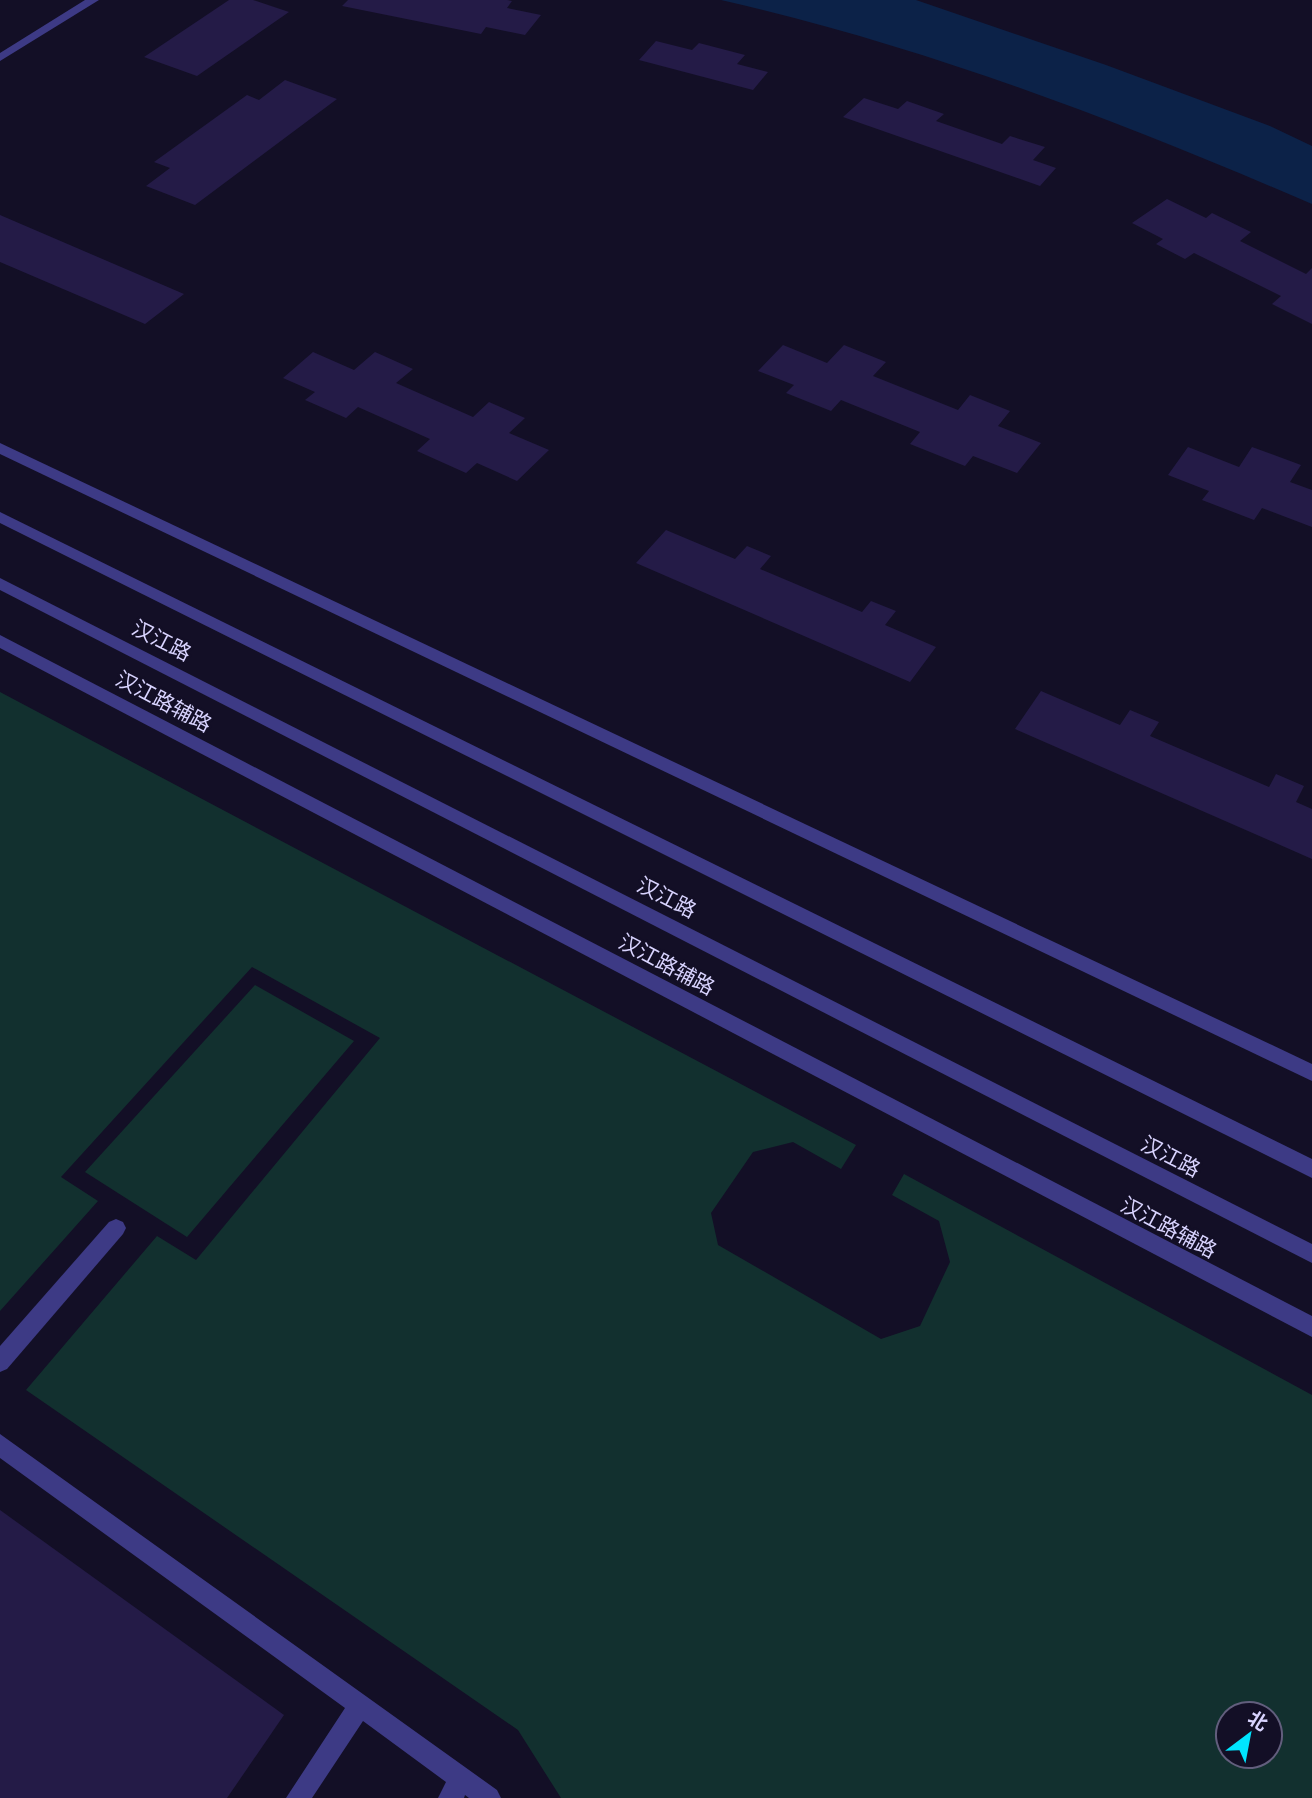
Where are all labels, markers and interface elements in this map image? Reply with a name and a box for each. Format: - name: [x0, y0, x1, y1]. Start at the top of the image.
- street label: 汉江路: [128, 613, 196, 667]
- street label: 汉江路辅路: [111, 664, 217, 738]
- street label: 汉江路: [633, 870, 701, 924]
- street label: 汉江路辅路: [614, 927, 720, 1001]
- street label: 汉江路: [1137, 1129, 1205, 1183]
- street label: 汉江路辅路: [1116, 1190, 1222, 1264]
- north arrow: [1214, 1700, 1284, 1770]
- text: 北: [1243, 1705, 1273, 1737]

